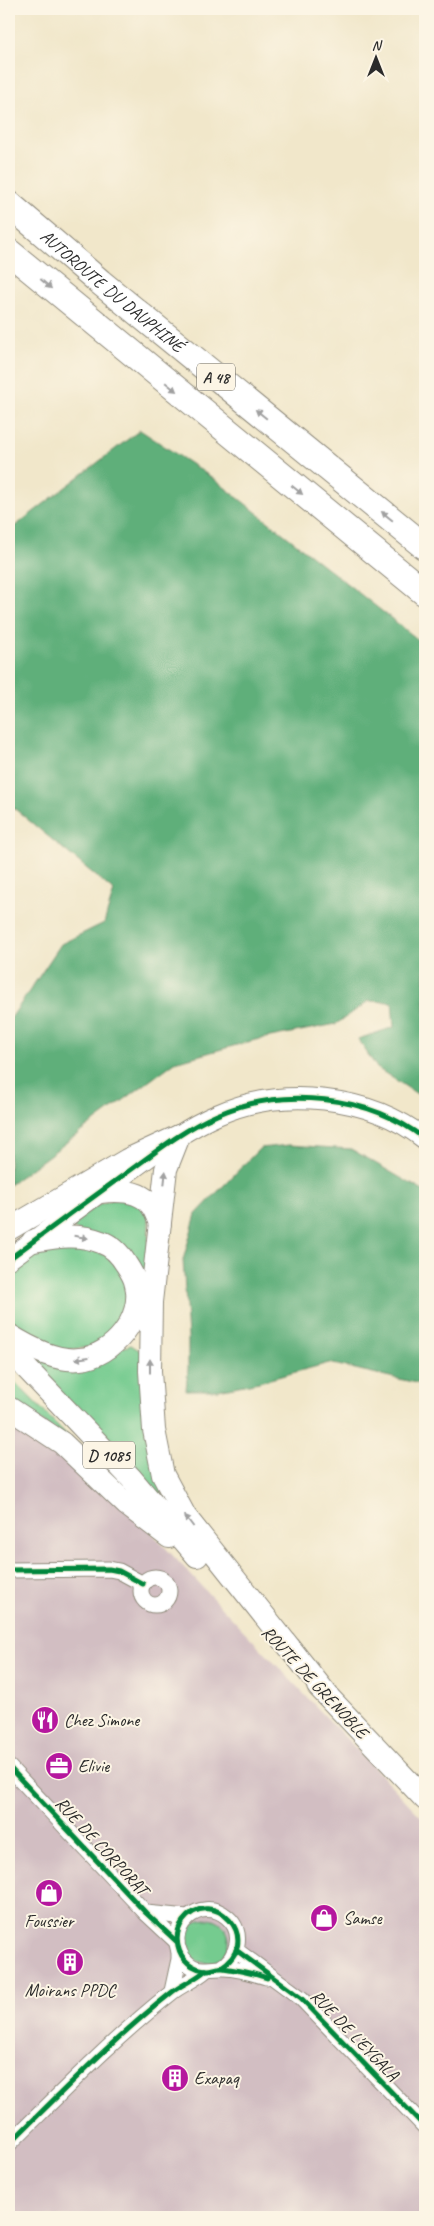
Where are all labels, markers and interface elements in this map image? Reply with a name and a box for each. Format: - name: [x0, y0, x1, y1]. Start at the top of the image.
- north arrow: [352, 32, 402, 82]
- text: N: [372, 37, 383, 54]
- street label: AUTOROUTE DU DAUPHINÉ: [36, 225, 190, 358]
- one-way arrow: [39, 278, 51, 290]
- road number: A 48: [197, 364, 235, 391]
- one-way arrow: [164, 382, 177, 393]
- one-way arrow: [255, 408, 268, 419]
- one-way arrow: [290, 484, 303, 495]
- one-way arrow: [381, 510, 394, 521]
- one-way arrow: [161, 1170, 169, 1186]
- one-way arrow: [74, 1233, 90, 1241]
- one-way arrow: [73, 1354, 89, 1362]
- one-way arrow: [146, 1358, 154, 1374]
- road number: D 1085: [83, 1442, 135, 1468]
- one-way arrow: [184, 1514, 194, 1528]
- street label: ROUTE DE GRENOBLE: [257, 1621, 375, 1745]
- restaurant icon: Chez Simone: [30, 1705, 60, 1735]
- place label: Chez Simone: [64, 1709, 140, 1731]
- office icon: Elivie: [44, 1751, 74, 1781]
- place label: Elivie: [78, 1755, 110, 1777]
- street label: RUE DE CORPORAT: [51, 1792, 156, 1903]
- shop icon: Foussier: [34, 1878, 64, 1908]
- shop icon: Samse: [309, 1903, 339, 1933]
- place label: Samse: [343, 1907, 383, 1929]
- place label: Foussier: [25, 1910, 75, 1932]
- building icon: Moirans PPDC: [55, 1947, 85, 1977]
- place label: Moirans PPDC: [25, 1979, 118, 2001]
- street label: RUE DE L'EYGALA: [306, 1985, 405, 2086]
- building icon: Exapaq: [160, 2063, 190, 2093]
- place label: Exapaq: [194, 2067, 240, 2089]

